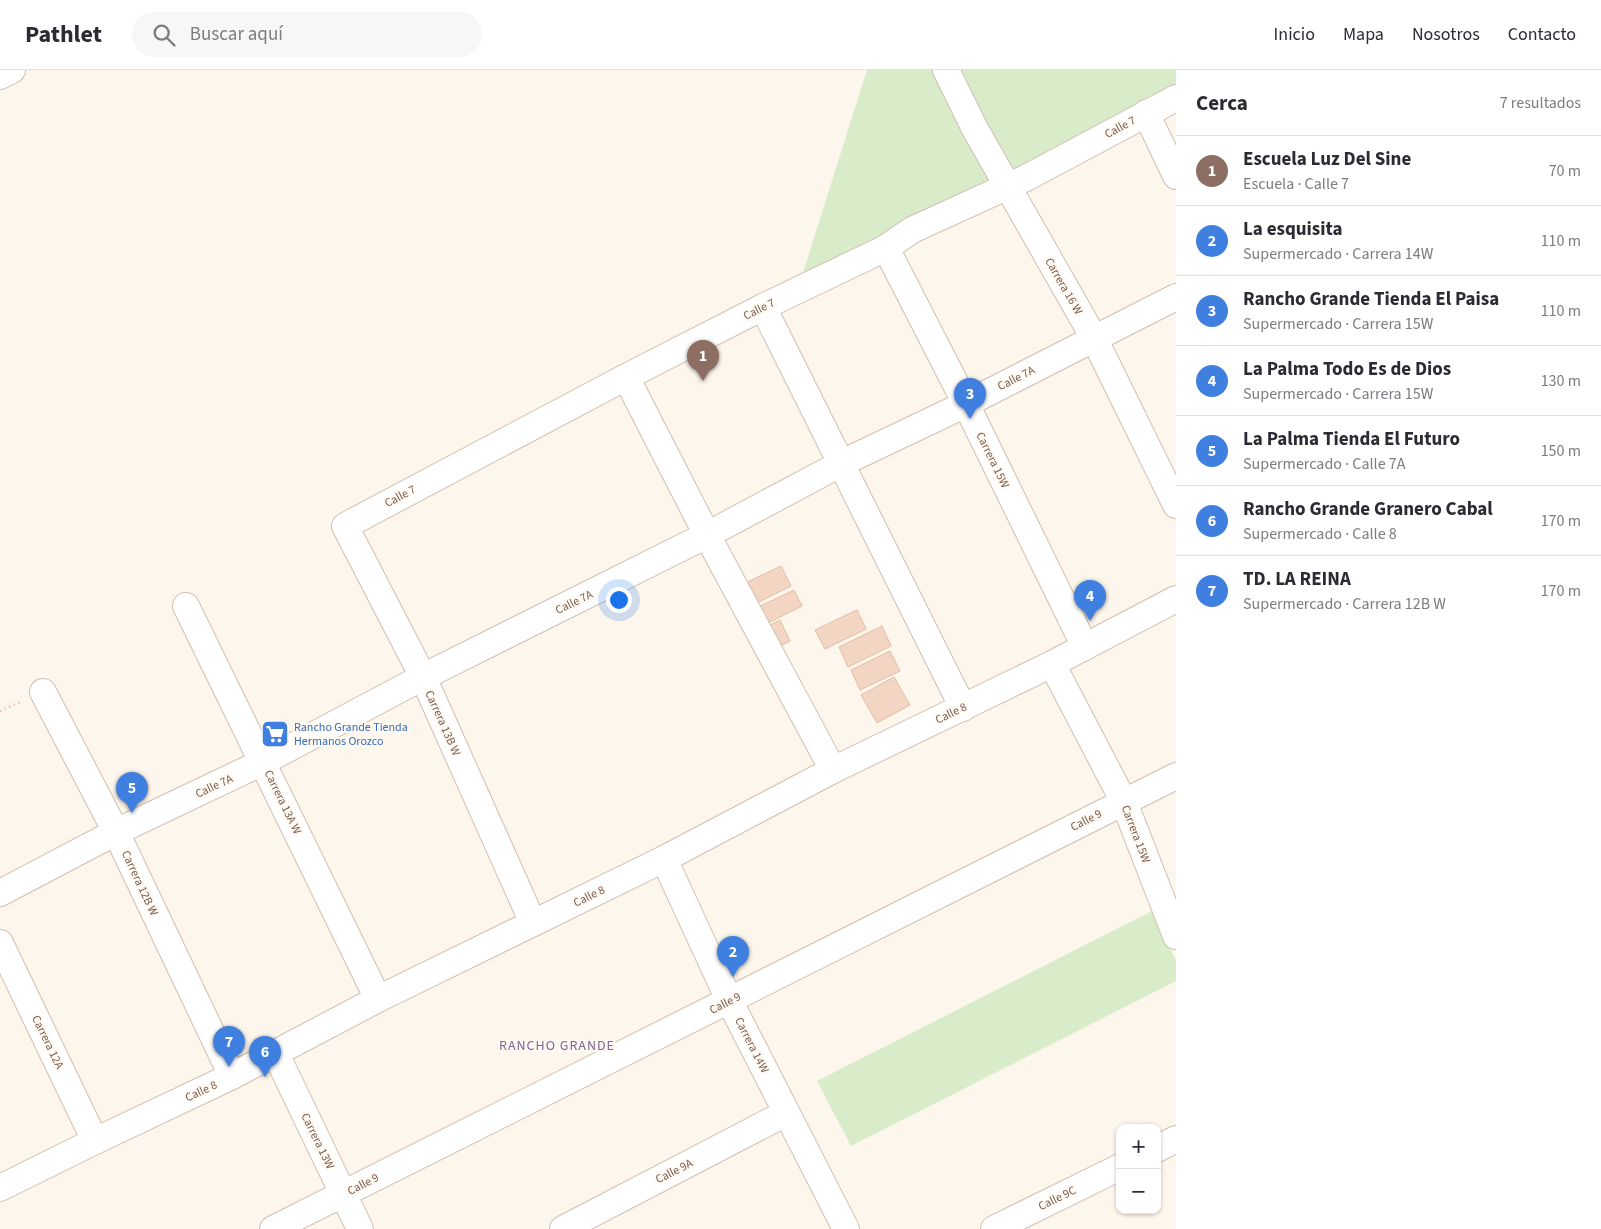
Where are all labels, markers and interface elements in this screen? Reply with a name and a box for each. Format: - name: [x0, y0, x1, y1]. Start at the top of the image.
- search box: [132, 12, 482, 57]
- text: Pathlet: [25, 17, 102, 52]
- icon: search: [150, 21, 178, 49]
- text: Buscar aquí: [190, 21, 283, 48]
- text: Inicio: [1274, 22, 1315, 47]
- text: Mapa: [1343, 22, 1384, 47]
- text: Nosotros: [1412, 22, 1480, 47]
- text: Contacto: [1508, 22, 1576, 47]
- text: Cerca: [1196, 88, 1248, 118]
- text: 7 resultados: [1500, 92, 1581, 114]
- street label: Calle 7: [1102, 112, 1139, 143]
- text: Escuela Luz Del Sine: [1243, 146, 1411, 173]
- text: 1: [1208, 160, 1216, 182]
- text: 70 m: [1549, 160, 1581, 182]
- text: Escuela · Calle 7: [1243, 173, 1349, 195]
- text: La esquisita: [1243, 216, 1342, 243]
- text: 2: [1208, 230, 1216, 252]
- text: 110 m: [1541, 230, 1581, 252]
- text: Supermercado · Carrera 14W: [1243, 243, 1433, 265]
- street label: Carrera 16 W: [1040, 255, 1087, 318]
- text: Rancho Grande Tienda El Paisa: [1243, 286, 1499, 313]
- street label: Calle 7: [741, 294, 778, 324]
- text: 3: [1208, 300, 1216, 322]
- text: 110 m: [1541, 300, 1581, 322]
- text: Supermercado · Carrera 15W: [1243, 313, 1433, 335]
- pin: 1: [687, 340, 719, 381]
- text: La Palma Todo Es de Dios: [1243, 356, 1451, 383]
- street label: Calle 7A: [995, 362, 1038, 395]
- text: 4: [1208, 370, 1216, 392]
- text: 130 m: [1541, 370, 1581, 392]
- pin: 3: [954, 378, 986, 419]
- text: Supermercado · Carrera 15W: [1243, 383, 1433, 405]
- text: La Palma Tienda El Futuro: [1243, 426, 1460, 453]
- street label: Carrera 15W: [972, 429, 1014, 492]
- text: 5: [1208, 440, 1216, 462]
- text: 150 m: [1541, 440, 1581, 462]
- text: Supermercado · Calle 7A: [1243, 453, 1405, 475]
- street label: Calle 7: [382, 481, 419, 512]
- text: Rancho Grande Granero Cabal: [1243, 496, 1493, 523]
- text: 6: [1208, 510, 1216, 532]
- text: 170 m: [1541, 510, 1581, 532]
- text: Supermercado · Calle 8: [1243, 523, 1397, 545]
- text: TD. LA REINA: [1243, 566, 1351, 593]
- pin: 4: [1074, 580, 1106, 621]
- text: 7: [1208, 580, 1216, 602]
- text: 170 m: [1541, 580, 1581, 602]
- street label: Calle 7A: [553, 586, 596, 619]
- your location: [606, 587, 632, 613]
- text: Supermercado · Carrera 12B W: [1243, 593, 1446, 615]
- street label: Carrera 13B W: [420, 688, 465, 759]
- street label: Calle 8: [933, 698, 970, 728]
- supermarket icon: Rancho Grande Tienda Hermanos Orozco: [260, 719, 290, 749]
- place label: Rancho Grande Tienda Hermanos Orozco: [294, 719, 408, 750]
- street label: Carrera 13A W: [260, 767, 306, 838]
- street label: Calle 7A: [193, 770, 236, 803]
- pin: 5: [116, 772, 148, 813]
- street label: Carrera 15W: [1117, 803, 1155, 866]
- street label: Calle 9: [1068, 805, 1105, 836]
- street label: Carrera 12B W: [117, 848, 162, 919]
- street label: Calle 8: [571, 881, 608, 911]
- pin: 2: [717, 936, 749, 977]
- street label: Calle 9: [707, 988, 744, 1019]
- street label: Carrera 12A: [27, 1012, 68, 1072]
- street label: Carrera 14W: [730, 1014, 773, 1077]
- pin: 7: [213, 1026, 245, 1067]
- pin: 6: [249, 1036, 281, 1077]
- district label: RANCHO GRANDE: [499, 1036, 615, 1056]
- street label: Calle 8: [183, 1077, 220, 1106]
- street label: Carrera 13W: [297, 1110, 339, 1173]
- map controls: [1116, 1124, 1161, 1214]
- button: +: [1116, 1124, 1161, 1169]
- street label: Calle 9A: [653, 1155, 696, 1188]
- street label: Calle 9: [345, 1169, 382, 1200]
- button: −: [1116, 1169, 1161, 1214]
- street label: Calle 9C: [1035, 1182, 1079, 1215]

